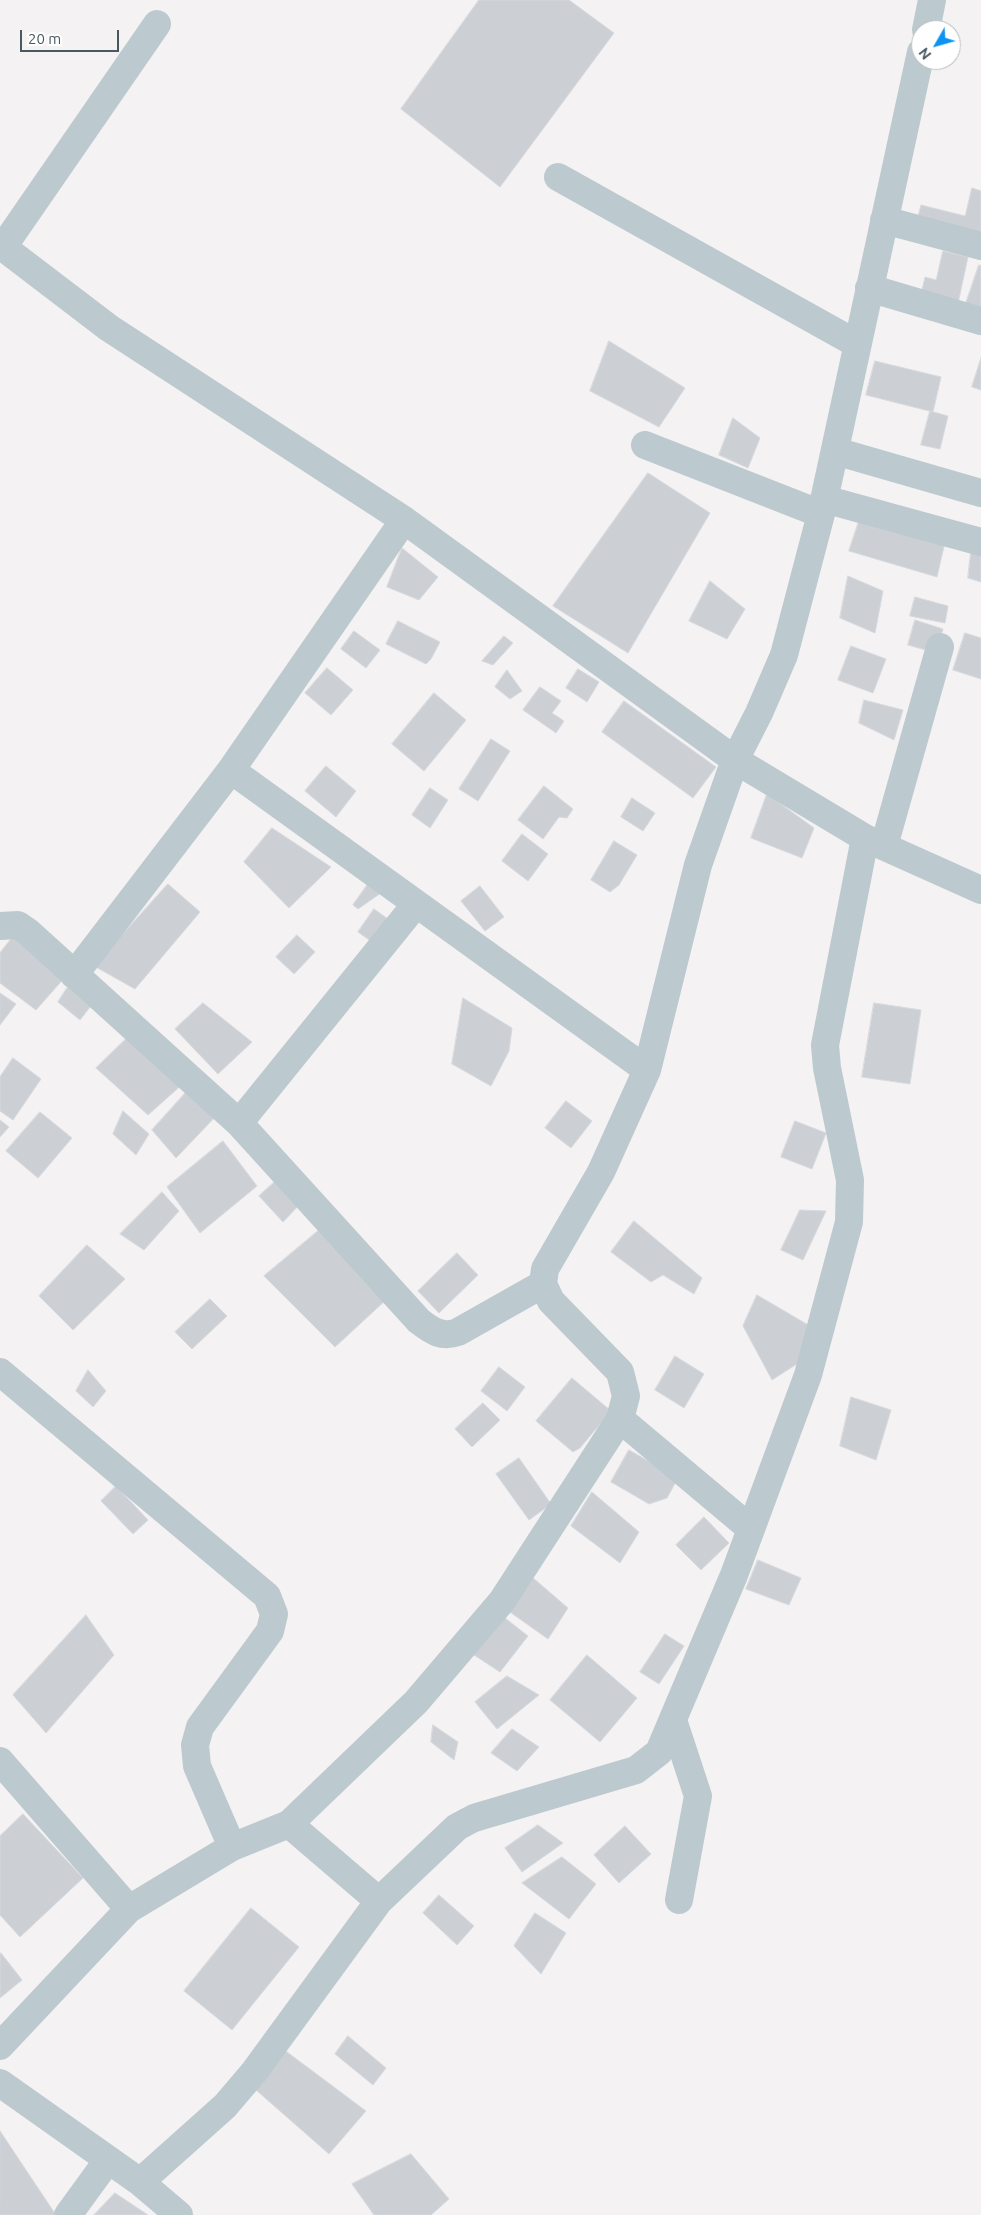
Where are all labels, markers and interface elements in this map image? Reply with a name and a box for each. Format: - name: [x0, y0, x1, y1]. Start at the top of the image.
- scale bar: [22, 20, 121, 52]
- north arrow: [911, 20, 961, 70]
- text: 20 m: [28, 30, 61, 47]
- text: N: [915, 45, 934, 63]

